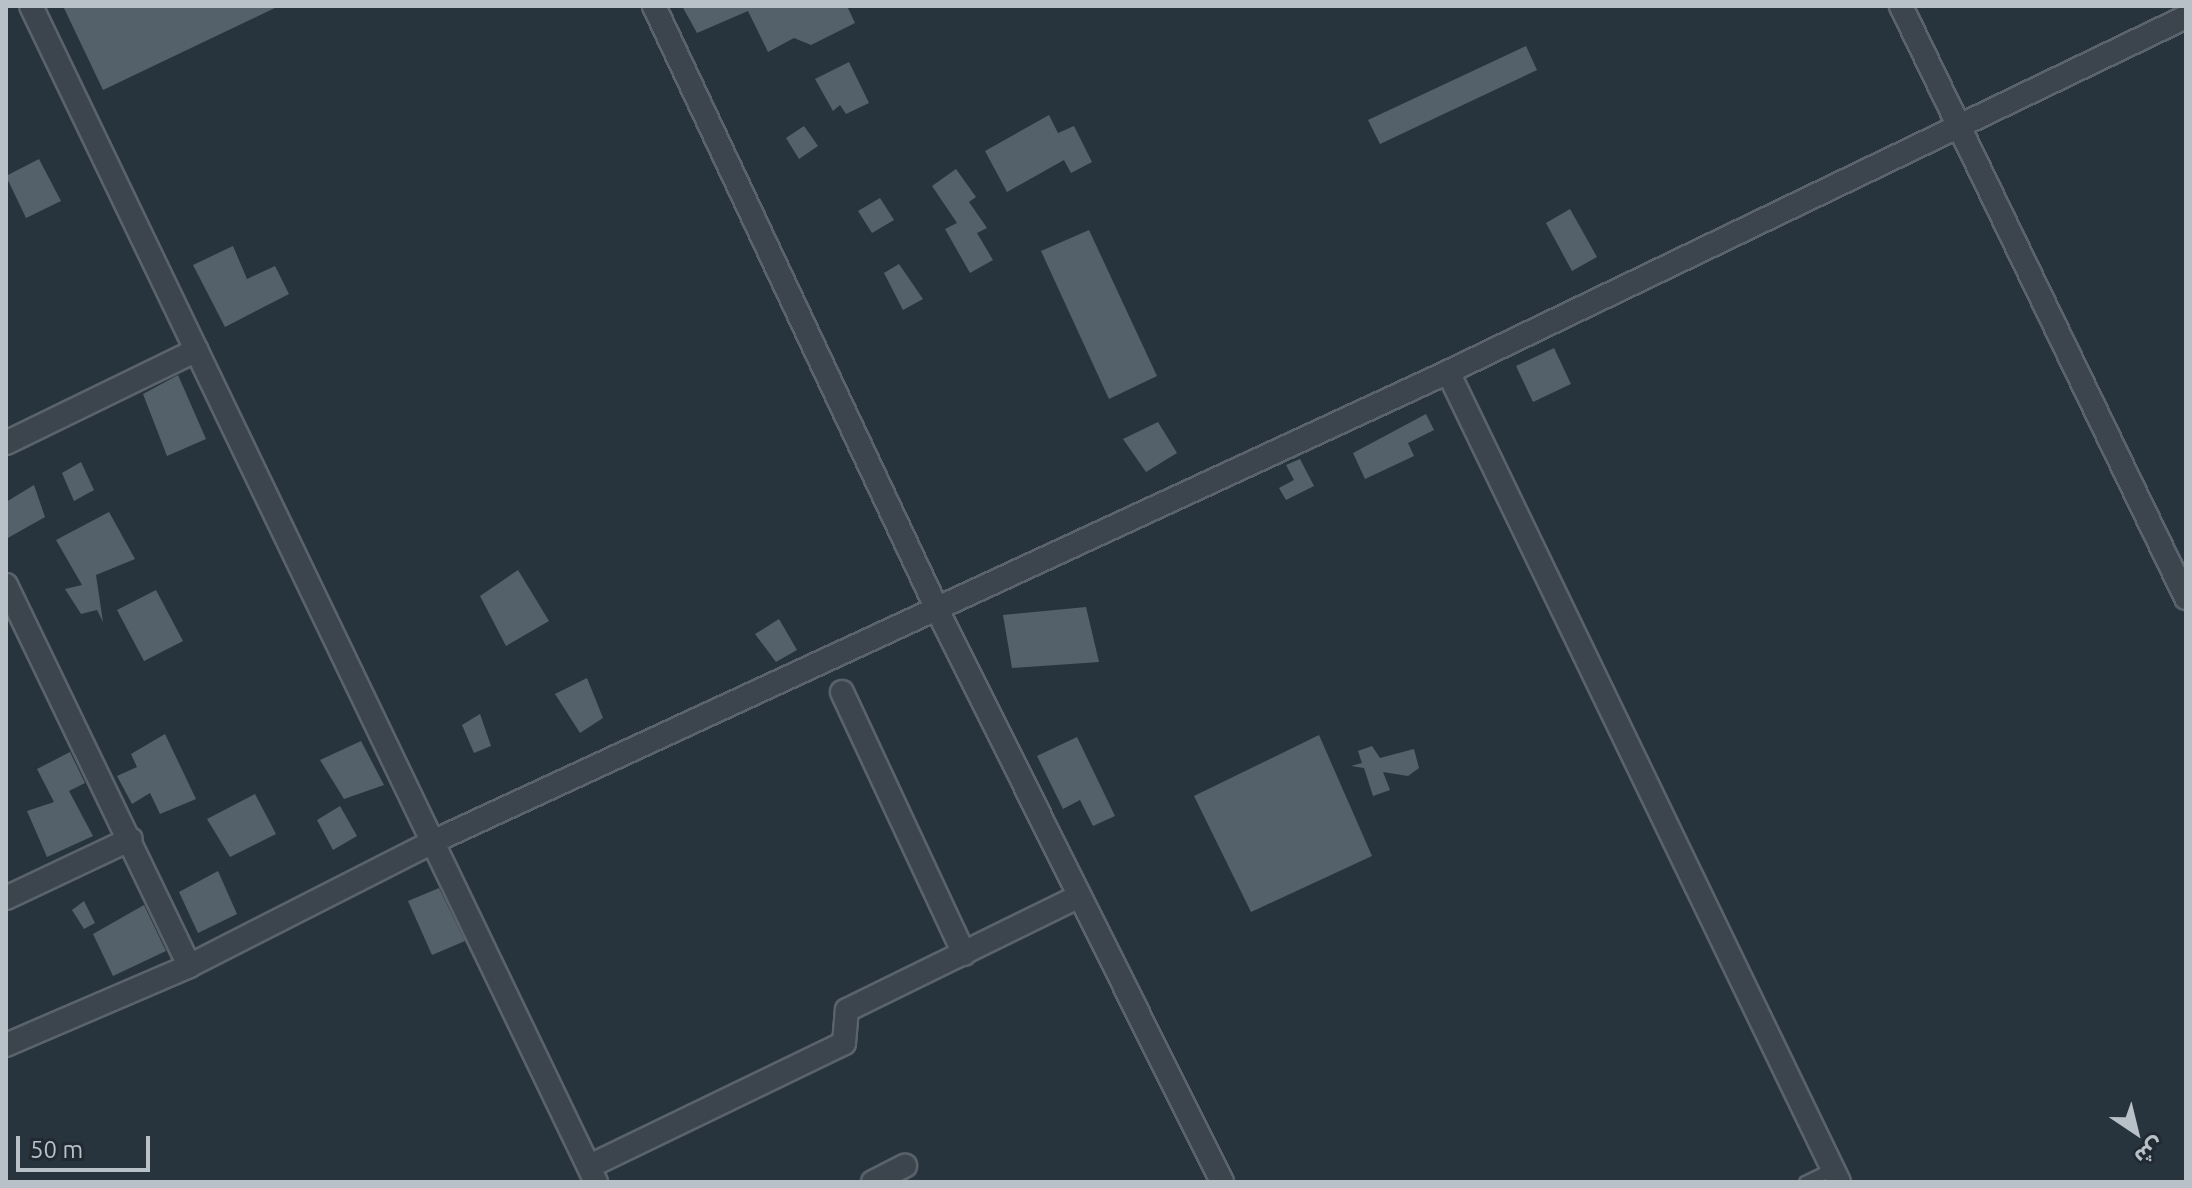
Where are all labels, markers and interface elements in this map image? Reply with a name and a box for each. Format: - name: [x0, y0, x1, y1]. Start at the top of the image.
- north arrow: [2096, 1092, 2176, 1172]
- scale bar: [20, 1120, 154, 1170]
- text: ش: [2131, 1133, 2170, 1171]
- text: 50 m: [30, 1136, 83, 1163]

